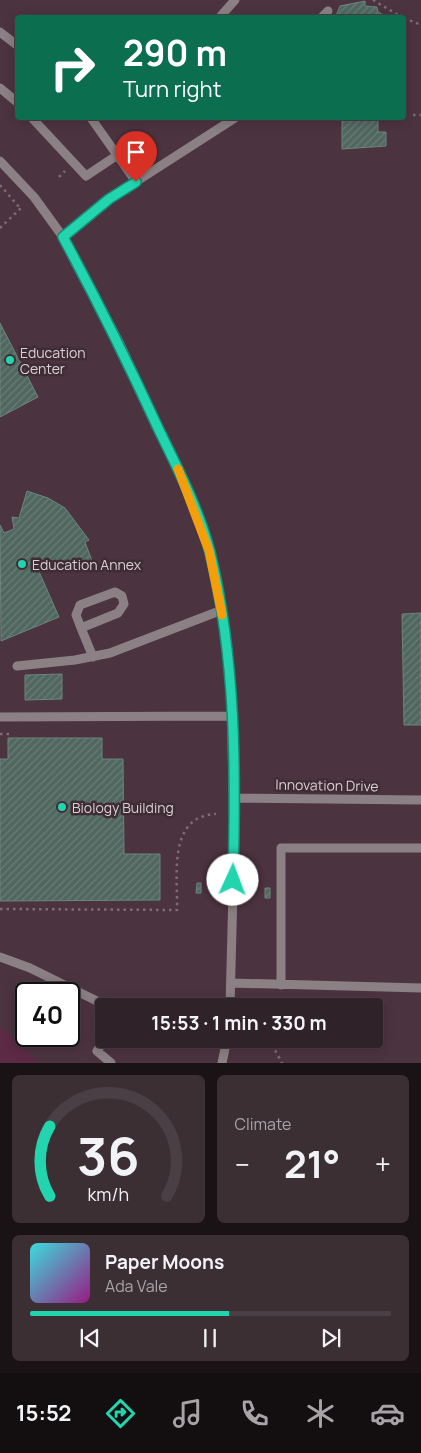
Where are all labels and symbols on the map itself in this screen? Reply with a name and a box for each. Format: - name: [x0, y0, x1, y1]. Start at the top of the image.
- pin: [115, 131, 157, 182]
- place label: Education Center: [20, 343, 86, 378]
- marker: Education Center: [4, 354, 16, 366]
- place label: Education Annex: [32, 555, 142, 574]
- marker: Education Annex: [16, 558, 28, 570]
- street label: Innovation Drive: [275, 775, 379, 795]
- place label: Biology Building: [72, 798, 174, 817]
- marker: Biology Building: [56, 801, 68, 813]
- position arrow: [206, 853, 258, 905]
- speed limit sign: 40: [15, 982, 80, 1047]

